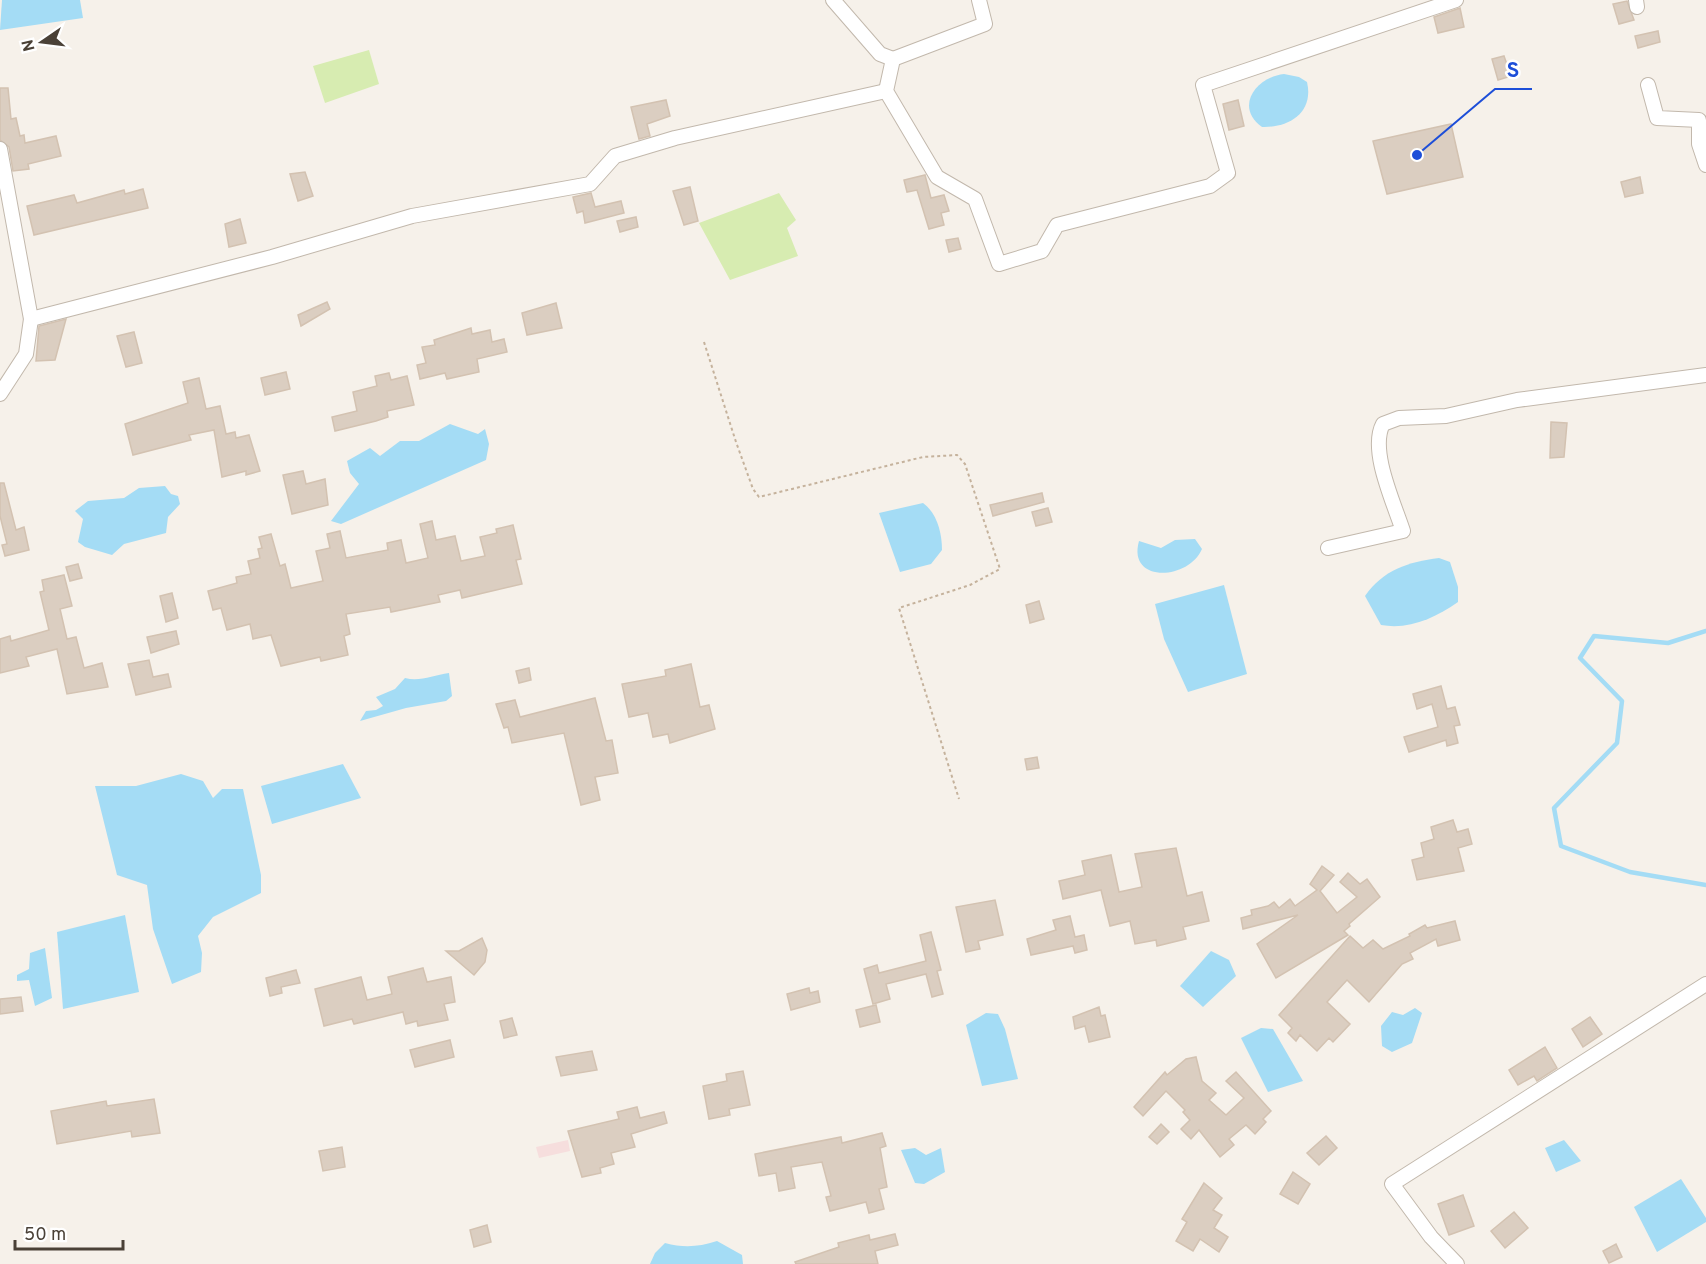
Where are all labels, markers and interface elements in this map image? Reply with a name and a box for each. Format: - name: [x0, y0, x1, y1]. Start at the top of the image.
- north arrow: [12, 12, 72, 72]
- text: N: [18, 37, 40, 53]
- callout: S: [1495, 50, 1532, 89]
- text: S: [1507, 58, 1519, 85]
- scale bar: [15, 1213, 123, 1251]
- text: 50 m: [24, 1224, 66, 1247]

